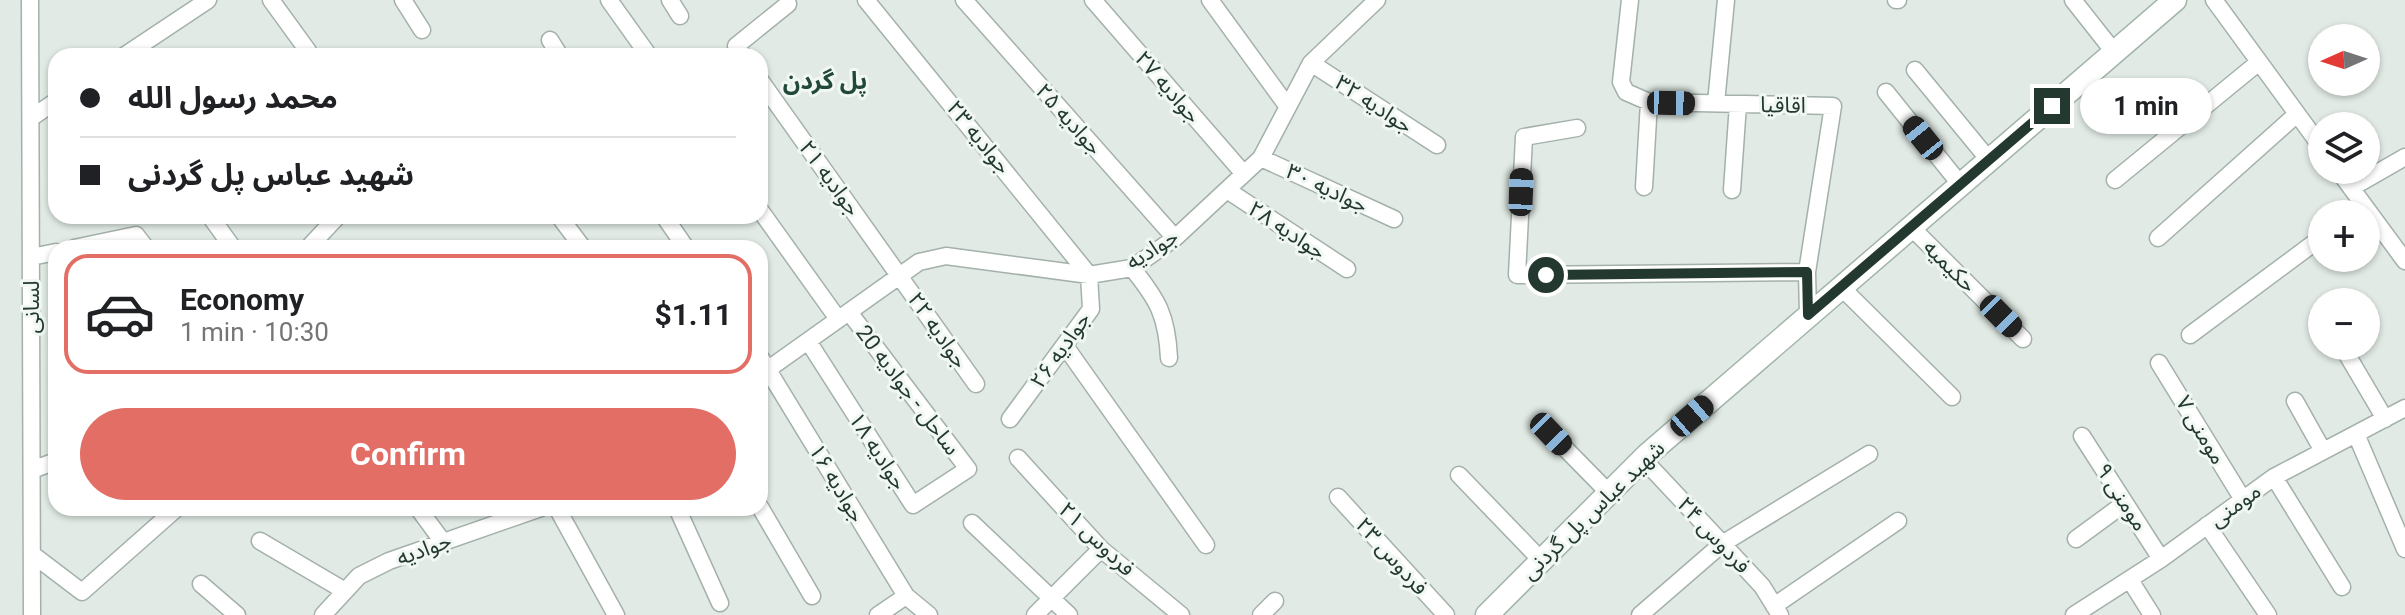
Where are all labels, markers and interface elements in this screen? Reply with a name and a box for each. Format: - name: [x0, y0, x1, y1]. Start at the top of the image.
- north arrow: [2308, 24, 2380, 96]
- map controls: [2308, 24, 2380, 360]
- street label: جوادیه ۲۷: [1130, 46, 1206, 128]
- district label: پل گردن: [783, 67, 867, 97]
- street label: جوادیه ۳۲: [1331, 70, 1417, 138]
- street label: جوادیه ۲۵: [1031, 78, 1107, 160]
- callout: 1 min: [2080, 78, 2212, 134]
- text: محمد رسول الله: [128, 80, 338, 115]
- route end: [2034, 88, 2070, 124]
- car: [1647, 91, 1695, 115]
- text: 1 min: [2113, 91, 2179, 121]
- street label: اقاقیا: [1760, 92, 1806, 118]
- street label: جوادیه ۲۳: [942, 95, 1016, 179]
- car: [1899, 112, 1947, 164]
- button: layers: [2308, 112, 2380, 184]
- street label: جوادیه ۲۱: [794, 135, 866, 221]
- text: شهید عباس پل گردنی: [128, 157, 414, 192]
- street label: جوادیه ۳۰: [1282, 158, 1372, 218]
- car: [1508, 168, 1534, 216]
- street label: جوادیه ۲۸: [1244, 196, 1330, 264]
- button: +: [2308, 200, 2380, 272]
- street label: جوادیه: [1121, 223, 1183, 275]
- street label: حکیمیه: [1919, 235, 1981, 297]
- route start: [1528, 257, 1564, 293]
- icon: car: [84, 278, 156, 350]
- street label: لسانی: [19, 281, 44, 333]
- text: Economy: [180, 282, 304, 317]
- street label: جوادیه ۲۲: [903, 287, 973, 373]
- button: −: [2308, 288, 2380, 360]
- car: [1976, 291, 2026, 341]
- text: $1.11: [654, 297, 732, 332]
- street label: جوادیه ۲۶: [1025, 307, 1095, 393]
- text: 1 min · 10:30: [180, 317, 329, 347]
- street label: ساحل - جوادیه 20: [851, 320, 965, 460]
- car: [1666, 391, 1718, 441]
- street label: مومنی ۷: [2171, 391, 2231, 469]
- button: Confirm: [80, 408, 736, 500]
- street label: جوادیه ۱۸: [844, 408, 912, 494]
- car: [1526, 408, 1576, 460]
- street label: شهید عباس پل گردنی: [1516, 435, 1671, 586]
- street label: جوادیه ۱۶: [804, 439, 870, 527]
- street label: مومنی ۹: [2091, 459, 2153, 535]
- street label: مومنی: [2205, 478, 2265, 532]
- street label: فردوس ۲۴: [1672, 492, 1756, 578]
- street label: فردوس ۲۱: [1054, 497, 1140, 581]
- street label: فردوس ۲۳: [1351, 512, 1433, 600]
- street label: جوادیه: [393, 528, 455, 570]

